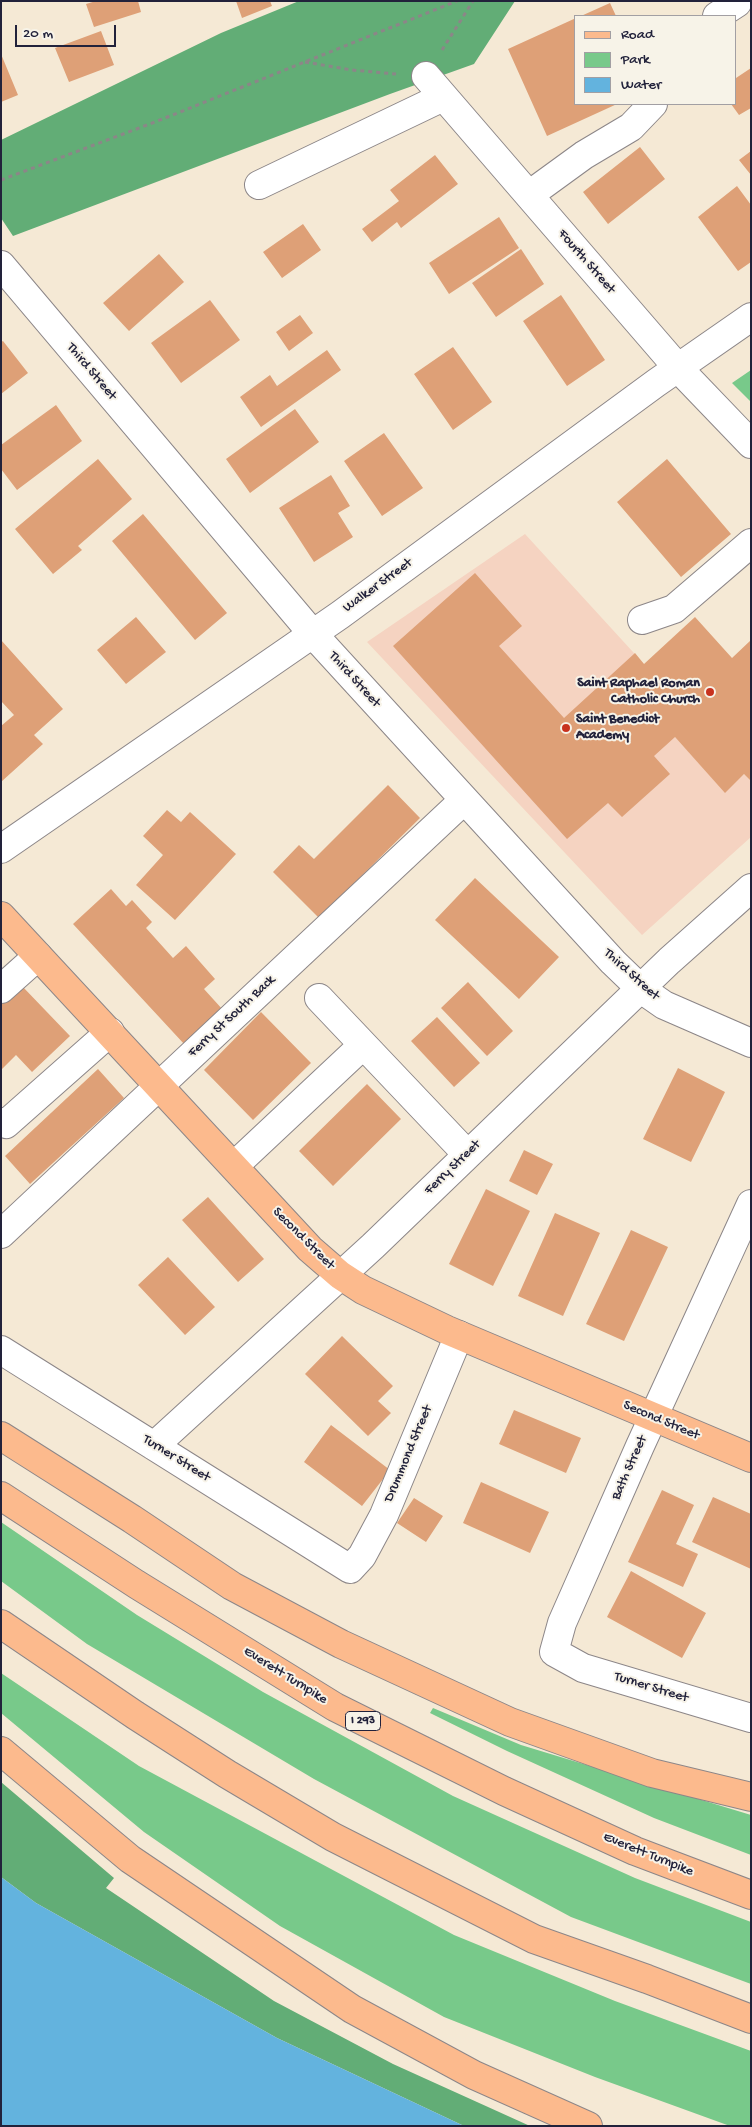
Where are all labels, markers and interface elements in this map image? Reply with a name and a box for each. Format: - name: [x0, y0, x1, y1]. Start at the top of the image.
- scale bar: [18, 15, 119, 47]
- legend: [574, 15, 737, 105]
- text: 20 m: [23, 25, 53, 43]
- text: Road: [621, 26, 654, 44]
- text: Park: [621, 51, 650, 69]
- text: Water: [621, 76, 661, 94]
- street label: Fourth Street: [553, 226, 619, 298]
- street label: Third Street: [62, 340, 120, 404]
- street label: Walker Street: [340, 555, 416, 617]
- street label: Third Street: [324, 648, 384, 712]
- place label: Saint Raphael Roman Catholic Church: [577, 676, 700, 709]
- marker: Saint Raphael Roman Catholic Church: [704, 686, 716, 698]
- place label: Saint Benedict Academy: [576, 712, 659, 744]
- marker: Saint Benedict Academy: [560, 722, 572, 734]
- street label: Third Street: [599, 945, 663, 1005]
- street label: Ferry St South Back: [185, 972, 279, 1062]
- street label: Ferry Street: [421, 1137, 485, 1199]
- street label: Second Street: [268, 1204, 338, 1274]
- street label: Second Street: [620, 1397, 702, 1445]
- street label: Drummond Street: [381, 1403, 437, 1505]
- street label: Turner Street: [139, 1432, 213, 1486]
- street label: Bath Street: [608, 1433, 652, 1503]
- street label: Everett Turnpike: [240, 1643, 330, 1709]
- street label: Turner Street: [612, 1669, 690, 1707]
- road number: I 293: [346, 1712, 380, 1730]
- street label: Everett Turnpike: [600, 1829, 696, 1881]

